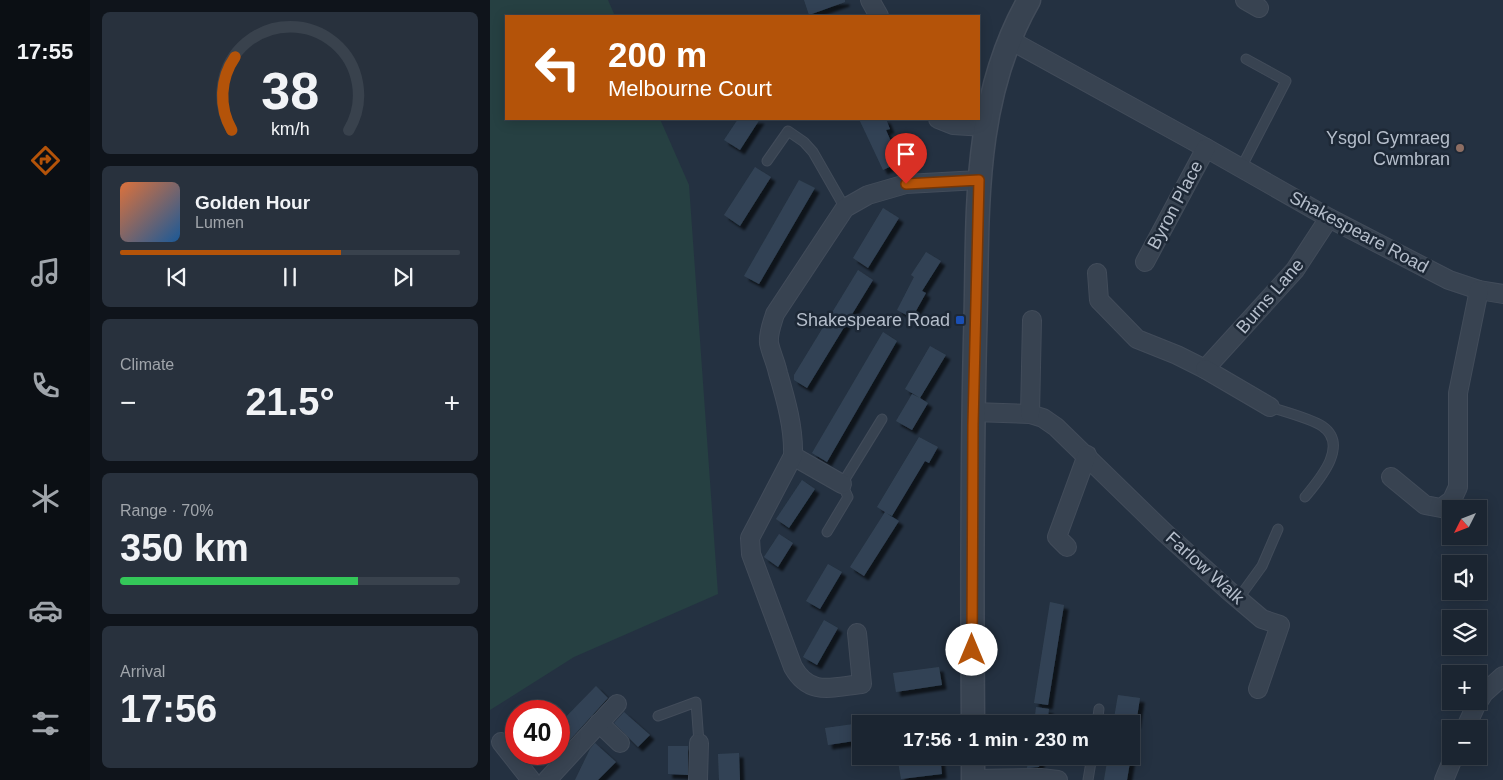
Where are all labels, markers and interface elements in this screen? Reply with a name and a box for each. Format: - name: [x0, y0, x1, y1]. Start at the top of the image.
- icon: left: [525, 35, 590, 100]
- text: 200 m: [608, 35, 707, 74]
- text: 17:55: [17, 39, 73, 64]
- text: 38: [261, 62, 319, 120]
- text: Melbourne Court: [608, 76, 772, 101]
- text: km/h: [271, 119, 309, 139]
- place label: Ysgol Gymraeg Cwmbran: [1326, 128, 1450, 169]
- pin: [885, 133, 927, 184]
- icon: arrive: [892, 140, 920, 168]
- marker: Ysgol Gymraeg Cwmbran: [1454, 142, 1466, 154]
- icon: directions: [28, 143, 63, 178]
- street label: Byron Place: [1143, 157, 1207, 253]
- street label: Shakespeare Road: [1286, 187, 1432, 277]
- text: Golden Hour: [195, 192, 310, 213]
- text: Lumen: [195, 214, 244, 231]
- icon: music: [28, 255, 63, 290]
- street label: Burns Lane: [1232, 255, 1308, 337]
- icon: previous: [163, 263, 191, 291]
- icon: pause: [276, 263, 304, 291]
- icon: next: [389, 263, 417, 291]
- place label: Shakespeare Road: [796, 310, 950, 330]
- marker: Shakespeare Road: [954, 314, 966, 326]
- text: Climate: [120, 356, 174, 373]
- icon: phone: [28, 368, 63, 403]
- text: 21.5°: [245, 381, 335, 423]
- text: −: [120, 387, 136, 418]
- text: +: [444, 387, 460, 418]
- icon: climate: [28, 481, 63, 516]
- north arrow: [1442, 500, 1488, 545]
- map controls: [1442, 500, 1487, 765]
- text: Range · 70%: [120, 502, 213, 519]
- text: 350 km: [120, 527, 249, 569]
- street label: Farlow Walk: [1162, 528, 1249, 609]
- button: sound: [1442, 555, 1487, 600]
- icon: car: [28, 593, 63, 628]
- button: layers: [1442, 610, 1487, 655]
- position arrow: [945, 623, 997, 675]
- text: Arrival: [120, 663, 165, 680]
- button: +: [1442, 665, 1487, 710]
- text: 17:56: [120, 688, 217, 730]
- speed limit sign: 40: [505, 700, 570, 765]
- icon: filters: [28, 706, 63, 741]
- button: −: [1442, 720, 1487, 765]
- text: 17:56 · 1 min · 230 m: [903, 729, 1089, 750]

